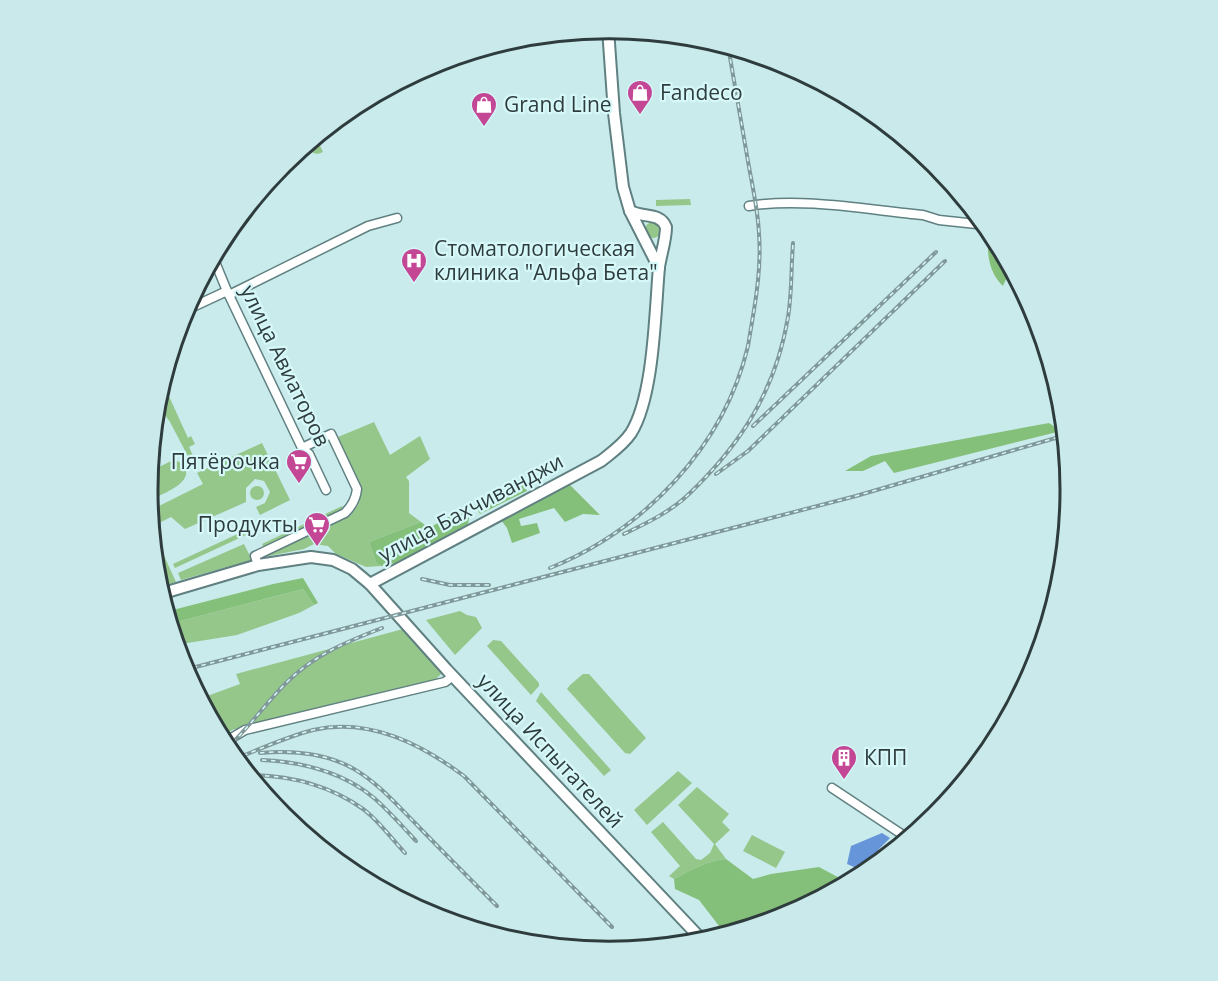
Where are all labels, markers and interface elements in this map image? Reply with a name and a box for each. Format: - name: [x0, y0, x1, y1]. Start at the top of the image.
- shop icon: Fandeco: [625, 78, 655, 116]
- place label: Fandeco: [660, 78, 743, 106]
- shop icon: Grand Line: [469, 90, 499, 128]
- place label: Grand Line: [504, 90, 612, 118]
- place label: Стоматологическая клиника "Альфа Бета": [434, 234, 658, 286]
- hospital icon: Стоматологическая клиника "Альфа Бета": [399, 246, 429, 284]
- street label: улица Авиаторов: [235, 280, 337, 451]
- street label: улица Бахчиванджи: [373, 446, 568, 568]
- place label: Пятёрочка: [171, 447, 280, 475]
- supermarket icon: Пятёрочка: [284, 447, 314, 485]
- place label: Продукты: [198, 510, 298, 538]
- supermarket icon: Продукты: [302, 510, 332, 548]
- street label: улица Испытателей: [472, 667, 630, 834]
- building icon: КПП: [829, 743, 859, 781]
- place label: КПП: [864, 743, 907, 771]

